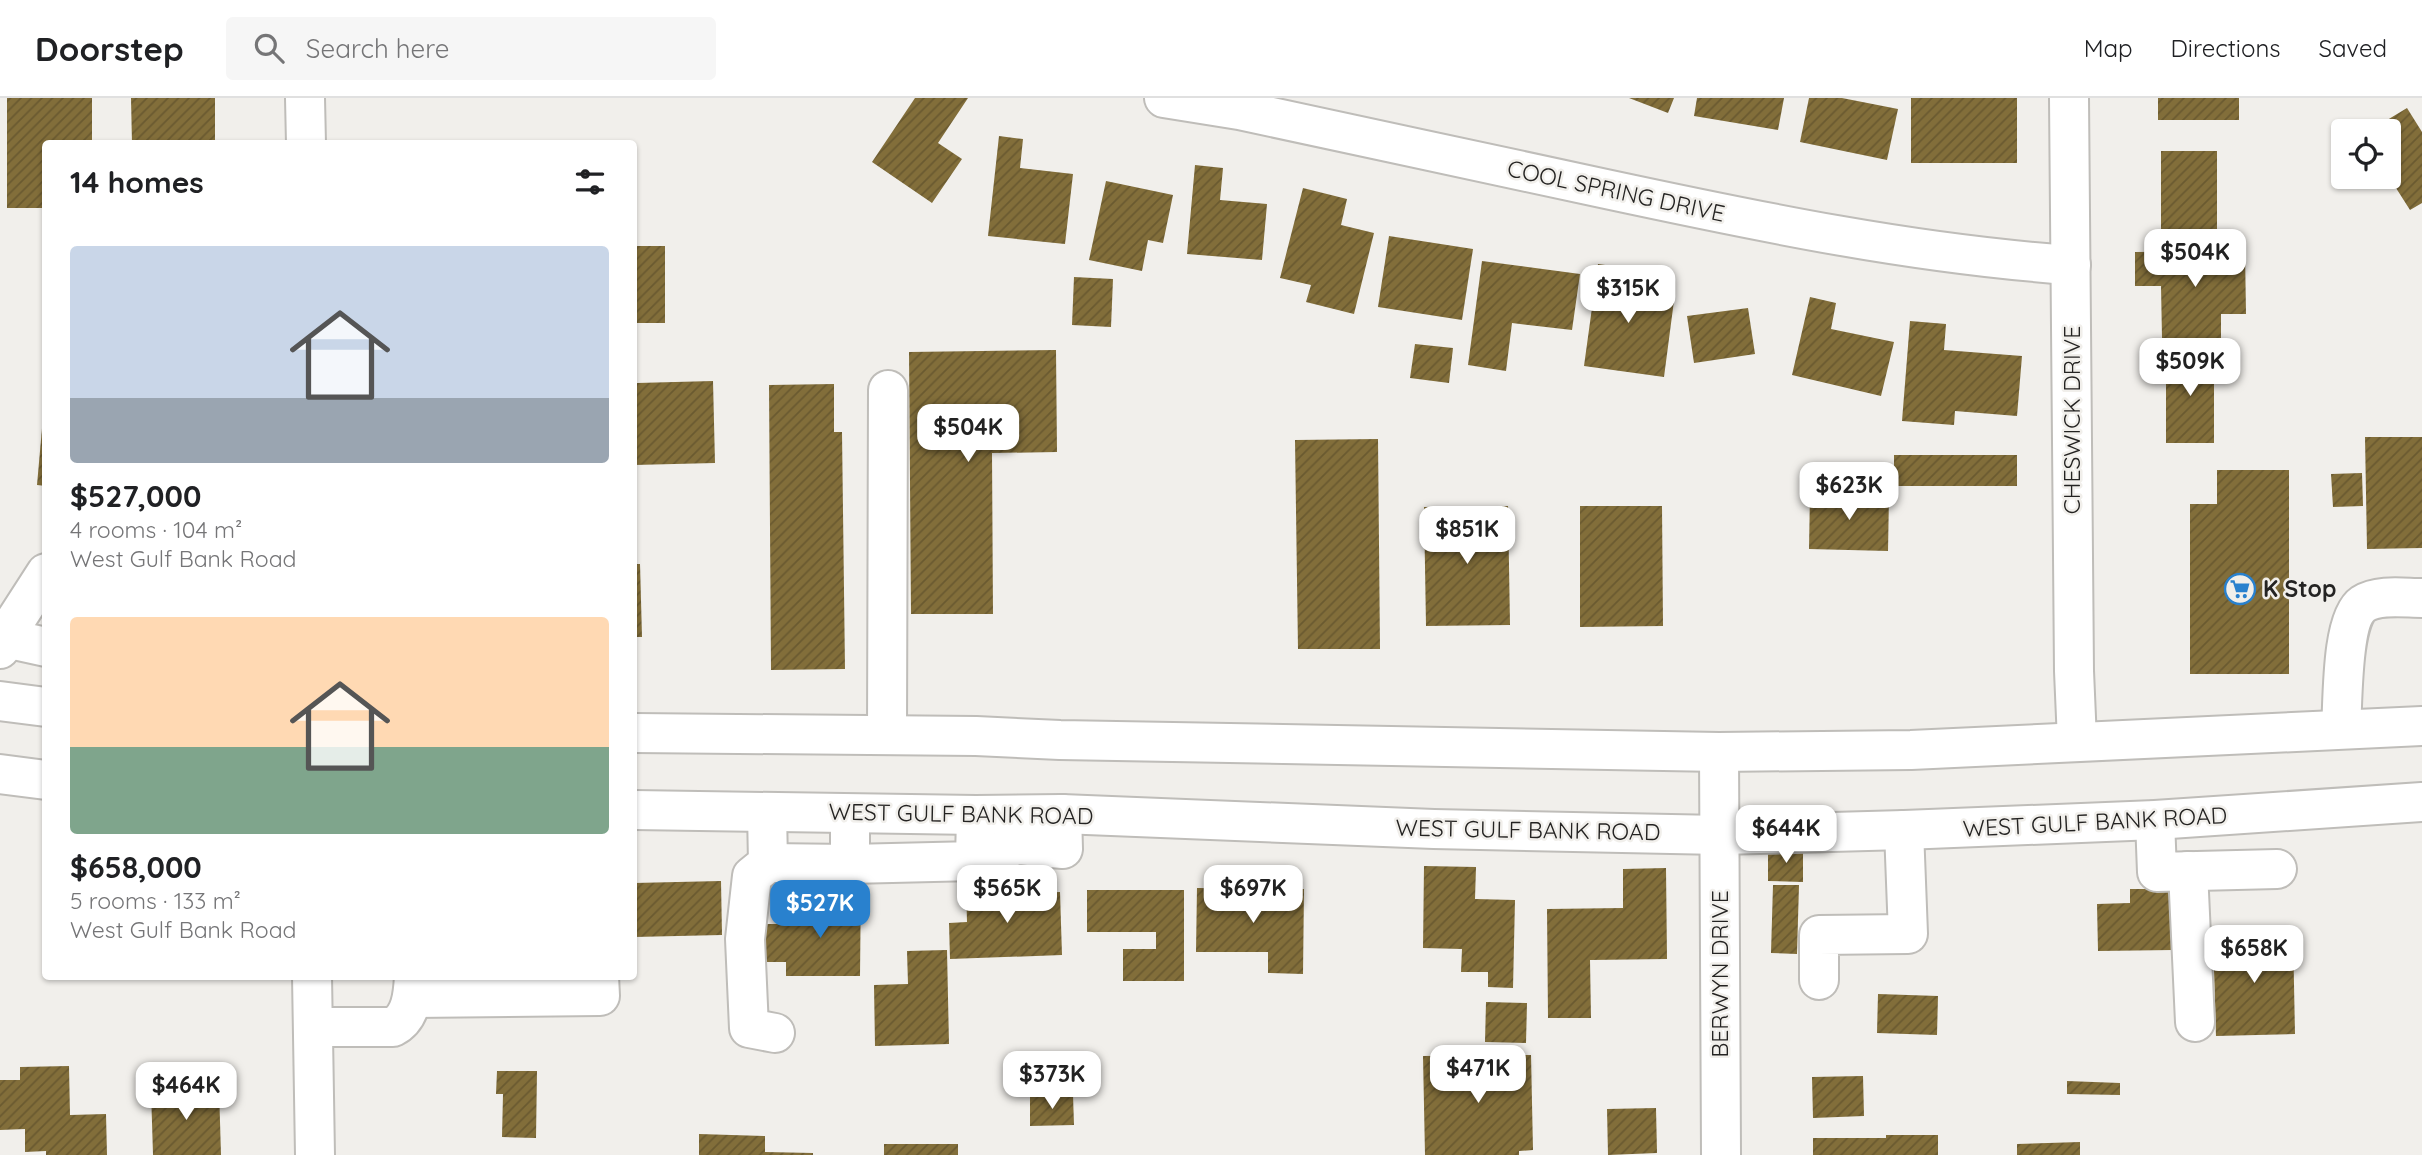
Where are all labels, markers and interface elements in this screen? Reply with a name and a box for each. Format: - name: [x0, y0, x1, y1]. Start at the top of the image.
- search box: [226, 17, 716, 80]
- text: Doorstep: [35, 28, 184, 69]
- icon: search: [250, 29, 288, 67]
- text: Search here: [306, 32, 449, 65]
- text: Map: [2084, 33, 2133, 63]
- text: Directions: [2171, 33, 2281, 63]
- text: Saved: [2319, 33, 2387, 63]
- map controls: [2331, 119, 2401, 189]
- button: locate: [2331, 119, 2401, 189]
- street label: COOL SPRING DRIVE: [1505, 153, 1728, 228]
- text: 14 homes: [70, 163, 204, 201]
- icon: filters: [571, 163, 609, 201]
- pin: $504K: [2146, 230, 2244, 289]
- text: $504K: [2160, 237, 2230, 266]
- pin: $315K: [1579, 266, 1677, 325]
- text: $315K: [1596, 273, 1660, 302]
- icon: home: [277, 292, 403, 418]
- street label: CHESWICK DRIVE: [2057, 326, 2086, 514]
- pin: $509K: [2141, 338, 2239, 398]
- text: $509K: [2155, 346, 2225, 375]
- pin: $504K: [919, 404, 1017, 464]
- text: $504K: [933, 412, 1003, 441]
- pin: $623K: [1800, 462, 1898, 522]
- text: $623K: [1816, 470, 1882, 499]
- text: $527,000: [70, 477, 201, 515]
- pin: $851K: [1418, 506, 1516, 566]
- text: $851K: [1435, 514, 1499, 543]
- text: 4 rooms · 104 m²: [70, 515, 242, 544]
- text: West Gulf Bank Road: [70, 544, 297, 573]
- supermarket icon: K Stop: [2223, 572, 2257, 606]
- place label: K Stop: [2263, 574, 2336, 603]
- icon: home: [277, 663, 403, 789]
- street label: WEST GULF BANK ROAD: [828, 797, 1094, 830]
- street label: WEST GULF BANK ROAD: [1962, 800, 2228, 843]
- pin: $644K: [1737, 806, 1835, 865]
- street label: WEST GULF BANK ROAD: [1395, 813, 1661, 846]
- text: $644K: [1752, 813, 1820, 842]
- text: $658,000: [70, 848, 202, 886]
- pin: $565K: [958, 866, 1056, 925]
- pin: $697K: [1204, 866, 1302, 925]
- text: $565K: [973, 873, 1041, 902]
- text: $697K: [1220, 873, 1286, 902]
- pin: $527K: [771, 880, 869, 940]
- text: 5 rooms · 133 m²: [70, 886, 241, 915]
- text: $527K: [786, 888, 854, 917]
- street label: BERWYN DRIVE: [1705, 890, 1734, 1058]
- text: West Gulf Bank Road: [70, 915, 297, 944]
- pin: $658K: [2205, 926, 2303, 985]
- text: $658K: [2220, 933, 2288, 962]
- pin: $471K: [1429, 1046, 1527, 1105]
- pin: $373K: [1003, 1052, 1101, 1111]
- text: $471K: [1446, 1053, 1510, 1082]
- text: $373K: [1019, 1059, 1085, 1088]
- pin: $464K: [137, 1062, 235, 1122]
- text: $464K: [152, 1070, 220, 1099]

